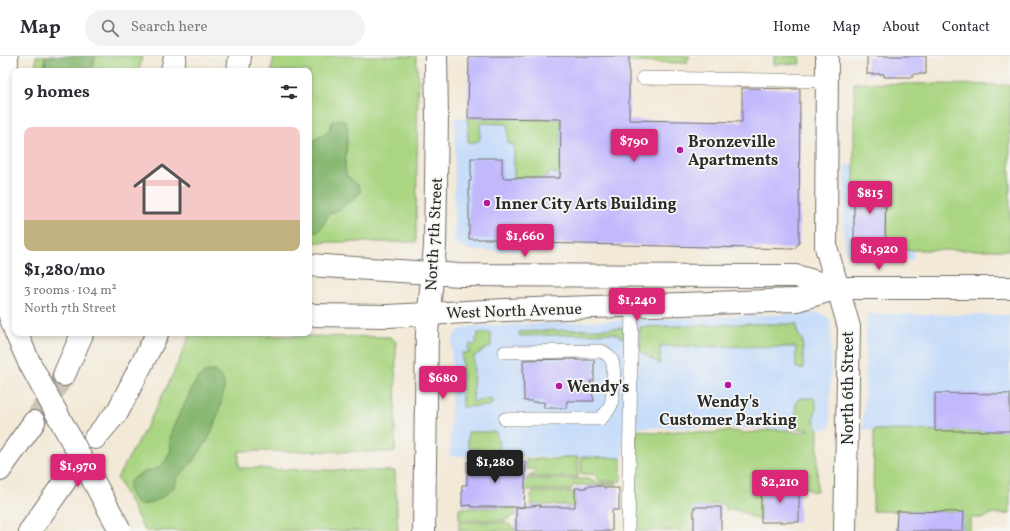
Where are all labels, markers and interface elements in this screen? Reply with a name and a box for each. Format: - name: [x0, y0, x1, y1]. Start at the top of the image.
- search box: [85, 10, 365, 46]
- text: Map: [20, 15, 61, 41]
- icon: search: [99, 17, 121, 39]
- text: Search here: [131, 17, 208, 38]
- text: Home: [773, 18, 810, 37]
- text: Map: [832, 18, 860, 37]
- text: About: [882, 18, 920, 37]
- text: Contact: [942, 18, 990, 37]
- text: 9 homes: [24, 81, 90, 104]
- icon: filters: [278, 81, 300, 103]
- pin: $790: [610, 129, 658, 163]
- place label: Bronzeville Apartments: [688, 132, 778, 172]
- text: $790: [620, 133, 648, 151]
- marker: Bronzeville Apartments: [675, 145, 685, 155]
- icon: home: [126, 153, 198, 225]
- street label: North 7th Street: [421, 176, 449, 291]
- pin: $815: [846, 181, 894, 215]
- text: $815: [857, 185, 883, 203]
- place label: Inner City Arts Building: [495, 194, 677, 216]
- marker: Inner City Arts Building: [482, 198, 492, 208]
- pin: $1,660: [492, 224, 558, 258]
- text: $1,660: [506, 228, 544, 246]
- pin: $1,920: [846, 237, 912, 271]
- text: $1,920: [860, 241, 898, 259]
- text: $1,280/mo: [24, 259, 105, 282]
- text: 3 rooms · 104 m²: [24, 282, 117, 300]
- pin: $1,240: [604, 288, 670, 322]
- text: $1,240: [618, 292, 656, 310]
- street label: West North Avenue: [446, 299, 582, 325]
- text: North 7th Street: [24, 300, 116, 318]
- street label: North 6th Street: [838, 331, 860, 445]
- pin: $680: [419, 366, 467, 400]
- text: $680: [428, 370, 458, 388]
- place label: Wendy's: [567, 377, 629, 399]
- marker: Wendy's Customer Parking: [723, 380, 733, 390]
- marker: Wendy's: [554, 381, 564, 391]
- place label: Wendy's Customer Parking: [659, 392, 797, 432]
- pin: $1,280: [462, 450, 528, 484]
- pin: $1,970: [45, 454, 111, 488]
- text: $1,280: [476, 454, 514, 472]
- text: $1,970: [59, 458, 97, 476]
- pin: $2,210: [747, 470, 813, 504]
- text: $2,210: [761, 474, 799, 492]

